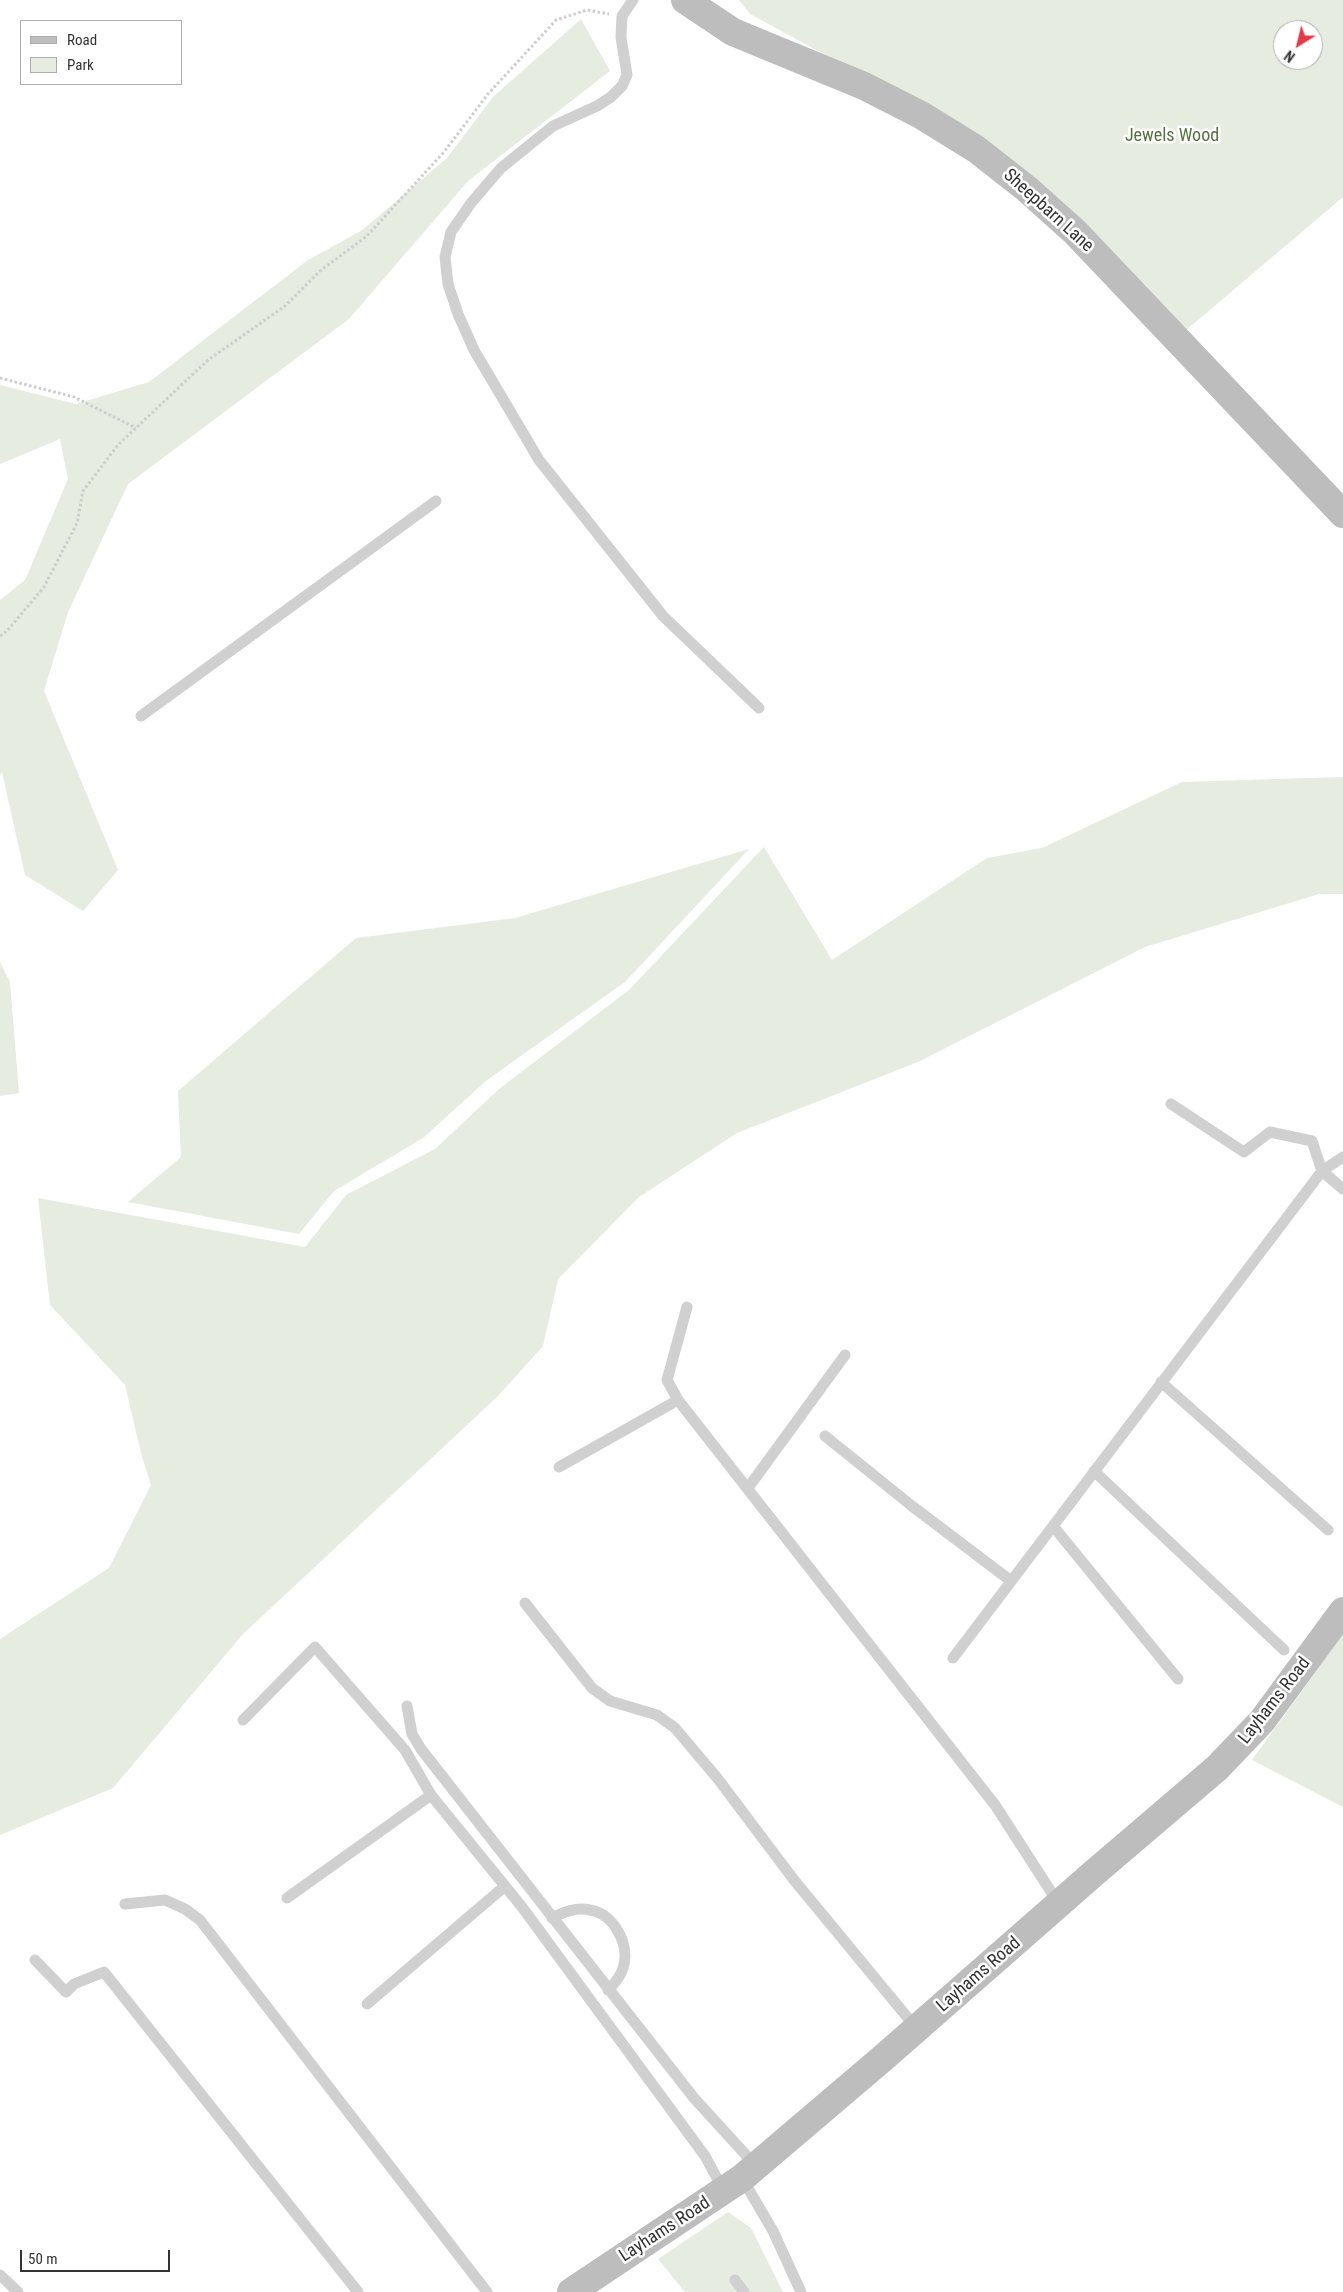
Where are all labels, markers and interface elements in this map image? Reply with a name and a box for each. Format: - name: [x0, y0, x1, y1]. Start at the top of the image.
- legend: [20, 20, 182, 85]
- north arrow: [1273, 20, 1323, 70]
- text: Road: [67, 31, 97, 49]
- text: N: [1282, 47, 1298, 65]
- text: Park: [67, 56, 94, 74]
- park label: Jewels Wood: [1125, 125, 1219, 147]
- street label: Sheepbarn Lane: [998, 165, 1098, 257]
- street label: Layhams Road: [1235, 1653, 1315, 1749]
- street label: Layhams Road: [933, 1933, 1025, 2017]
- street label: Layhams Road: [616, 2193, 714, 2267]
- scale bar: [22, 2240, 172, 2272]
- text: 50 m: [28, 2250, 58, 2268]

